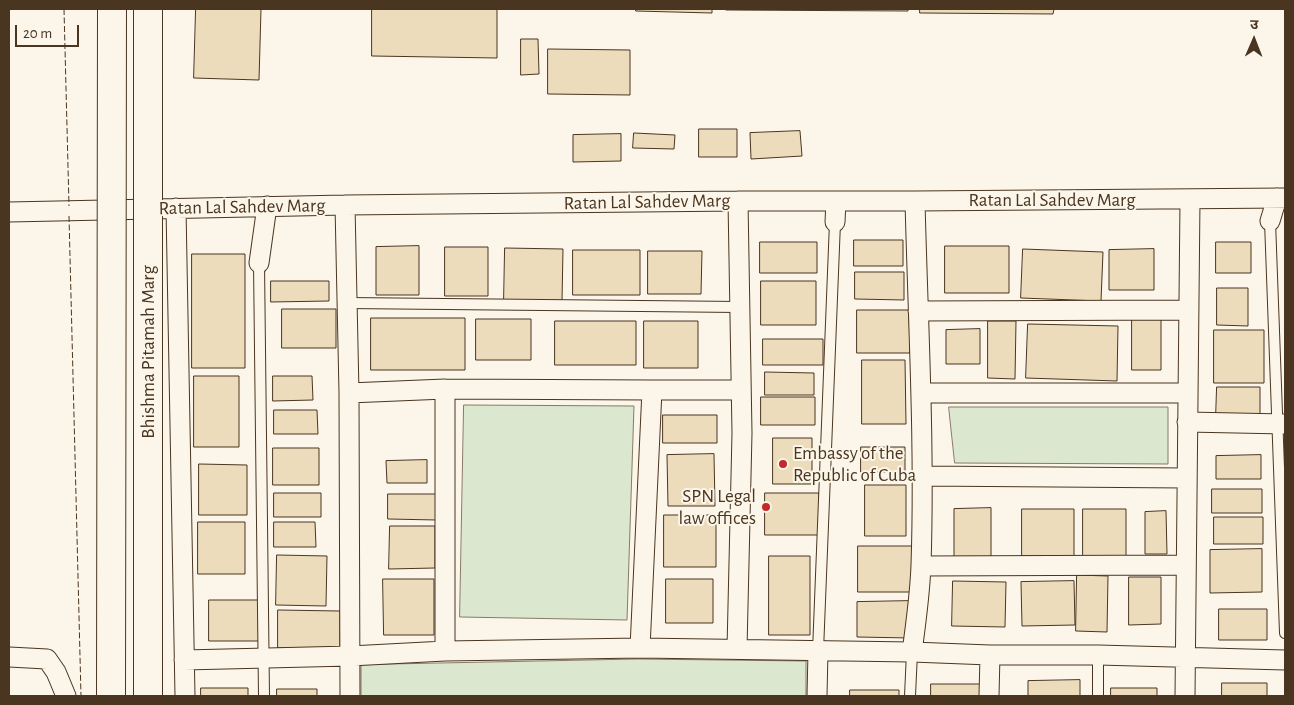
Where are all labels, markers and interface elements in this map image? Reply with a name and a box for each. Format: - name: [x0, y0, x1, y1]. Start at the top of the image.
- scale bar: [18, 15, 81, 47]
- north arrow: [1229, 15, 1279, 65]
- text: उ: [1250, 18, 1258, 32]
- text: 20 m: [23, 26, 52, 41]
- street label: Ratan Lal Sahdev Marg: [563, 189, 731, 215]
- street label: Ratan Lal Sahdev Marg: [969, 189, 1135, 211]
- street label: Ratan Lal Sahdev Marg: [158, 194, 326, 220]
- street label: Bhishma Pitamah Marg: [137, 265, 159, 439]
- place label: Embassy of the Republic of Cuba: [793, 442, 916, 486]
- marker: Embassy of the Republic of Cuba: [777, 458, 789, 470]
- place label: SPN Legal law offices: [678, 485, 756, 529]
- marker: SPN Legal law offices: [760, 501, 772, 513]

